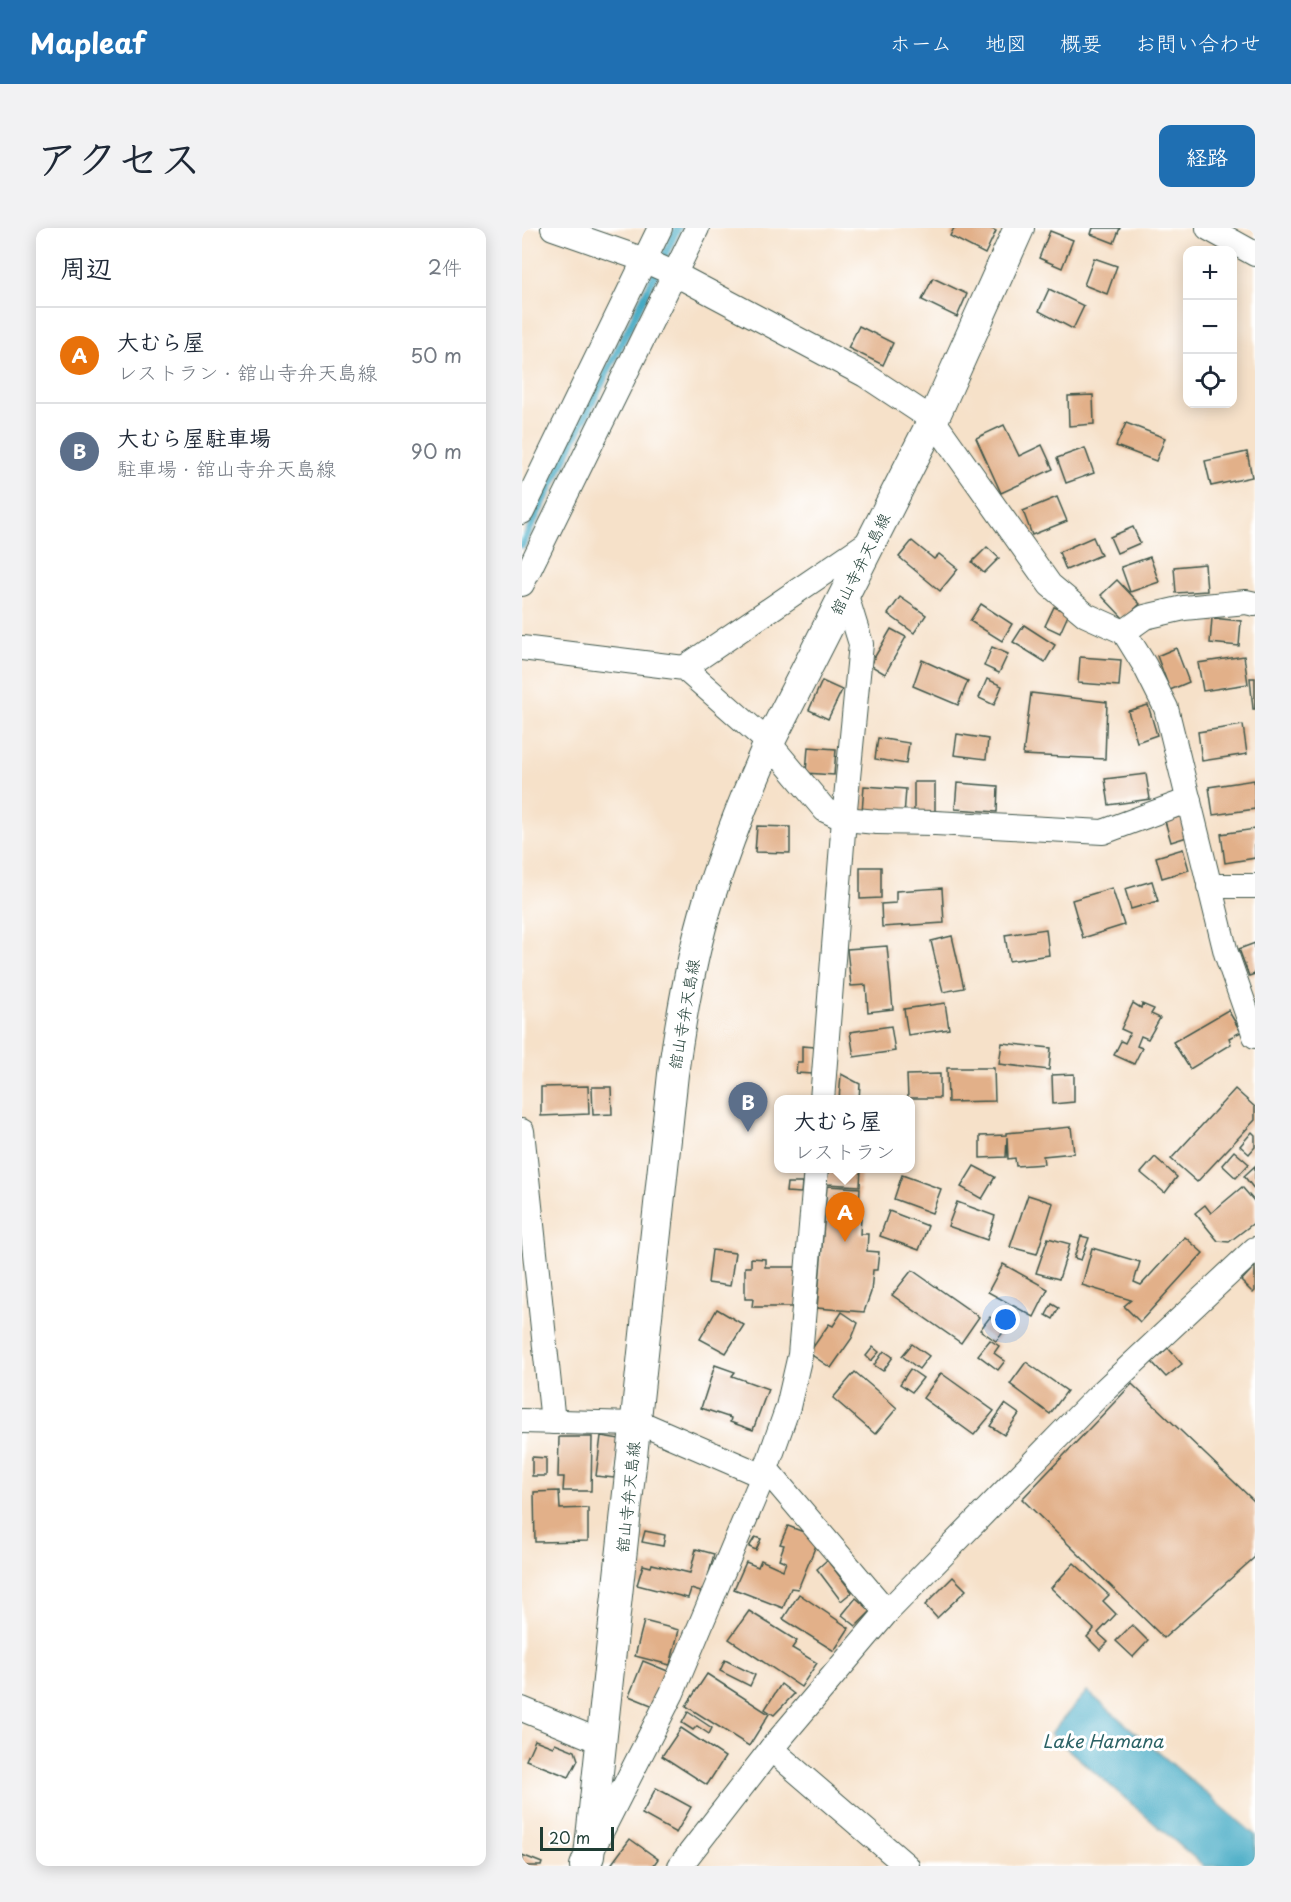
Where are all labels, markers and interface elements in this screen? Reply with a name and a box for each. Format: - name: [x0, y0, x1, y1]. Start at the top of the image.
- text: Mapleaf: [30, 21, 146, 64]
- text: ホーム: [890, 26, 952, 58]
- text: 地図: [985, 26, 1027, 58]
- text: 概要: [1060, 26, 1102, 58]
- text: お問い合わせ: [1135, 26, 1261, 58]
- text: アクセス: [36, 125, 201, 188]
- button: 経路: [1159, 125, 1255, 187]
- map controls: [1183, 246, 1237, 408]
- button: +: [1183, 246, 1237, 300]
- text: 周辺: [60, 248, 112, 287]
- text: 2件: [428, 252, 462, 282]
- button: −: [1183, 300, 1237, 354]
- text: 大むら屋: [117, 324, 205, 357]
- text: A: [72, 340, 87, 370]
- text: 50 m: [410, 340, 462, 370]
- button: locate: [1183, 354, 1237, 408]
- text: レストラン · 舘山寺弁天島線: [117, 357, 377, 387]
- text: 大むら屋駐車場: [117, 420, 271, 453]
- text: B: [73, 436, 86, 466]
- text: 90 m: [411, 436, 462, 466]
- text: 駐車場 · 舘山寺弁天島線: [117, 453, 336, 483]
- street label: 舘山寺弁天島線: [823, 508, 895, 619]
- street label: 舘山寺弁天島線: [661, 957, 705, 1071]
- pin: B: [728, 1082, 768, 1132]
- popup: [774, 1095, 915, 1173]
- text: 大むら屋: [794, 1103, 882, 1136]
- text: レストラン: [794, 1136, 895, 1166]
- pin: A: [826, 1192, 864, 1242]
- your location: [991, 1305, 1020, 1334]
- street label: 舘山寺弁天島線: [609, 1440, 645, 1554]
- water label: Lake Hamana: [1043, 1727, 1164, 1754]
- scale bar: [540, 1824, 614, 1852]
- text: 20 m: [549, 1825, 590, 1849]

